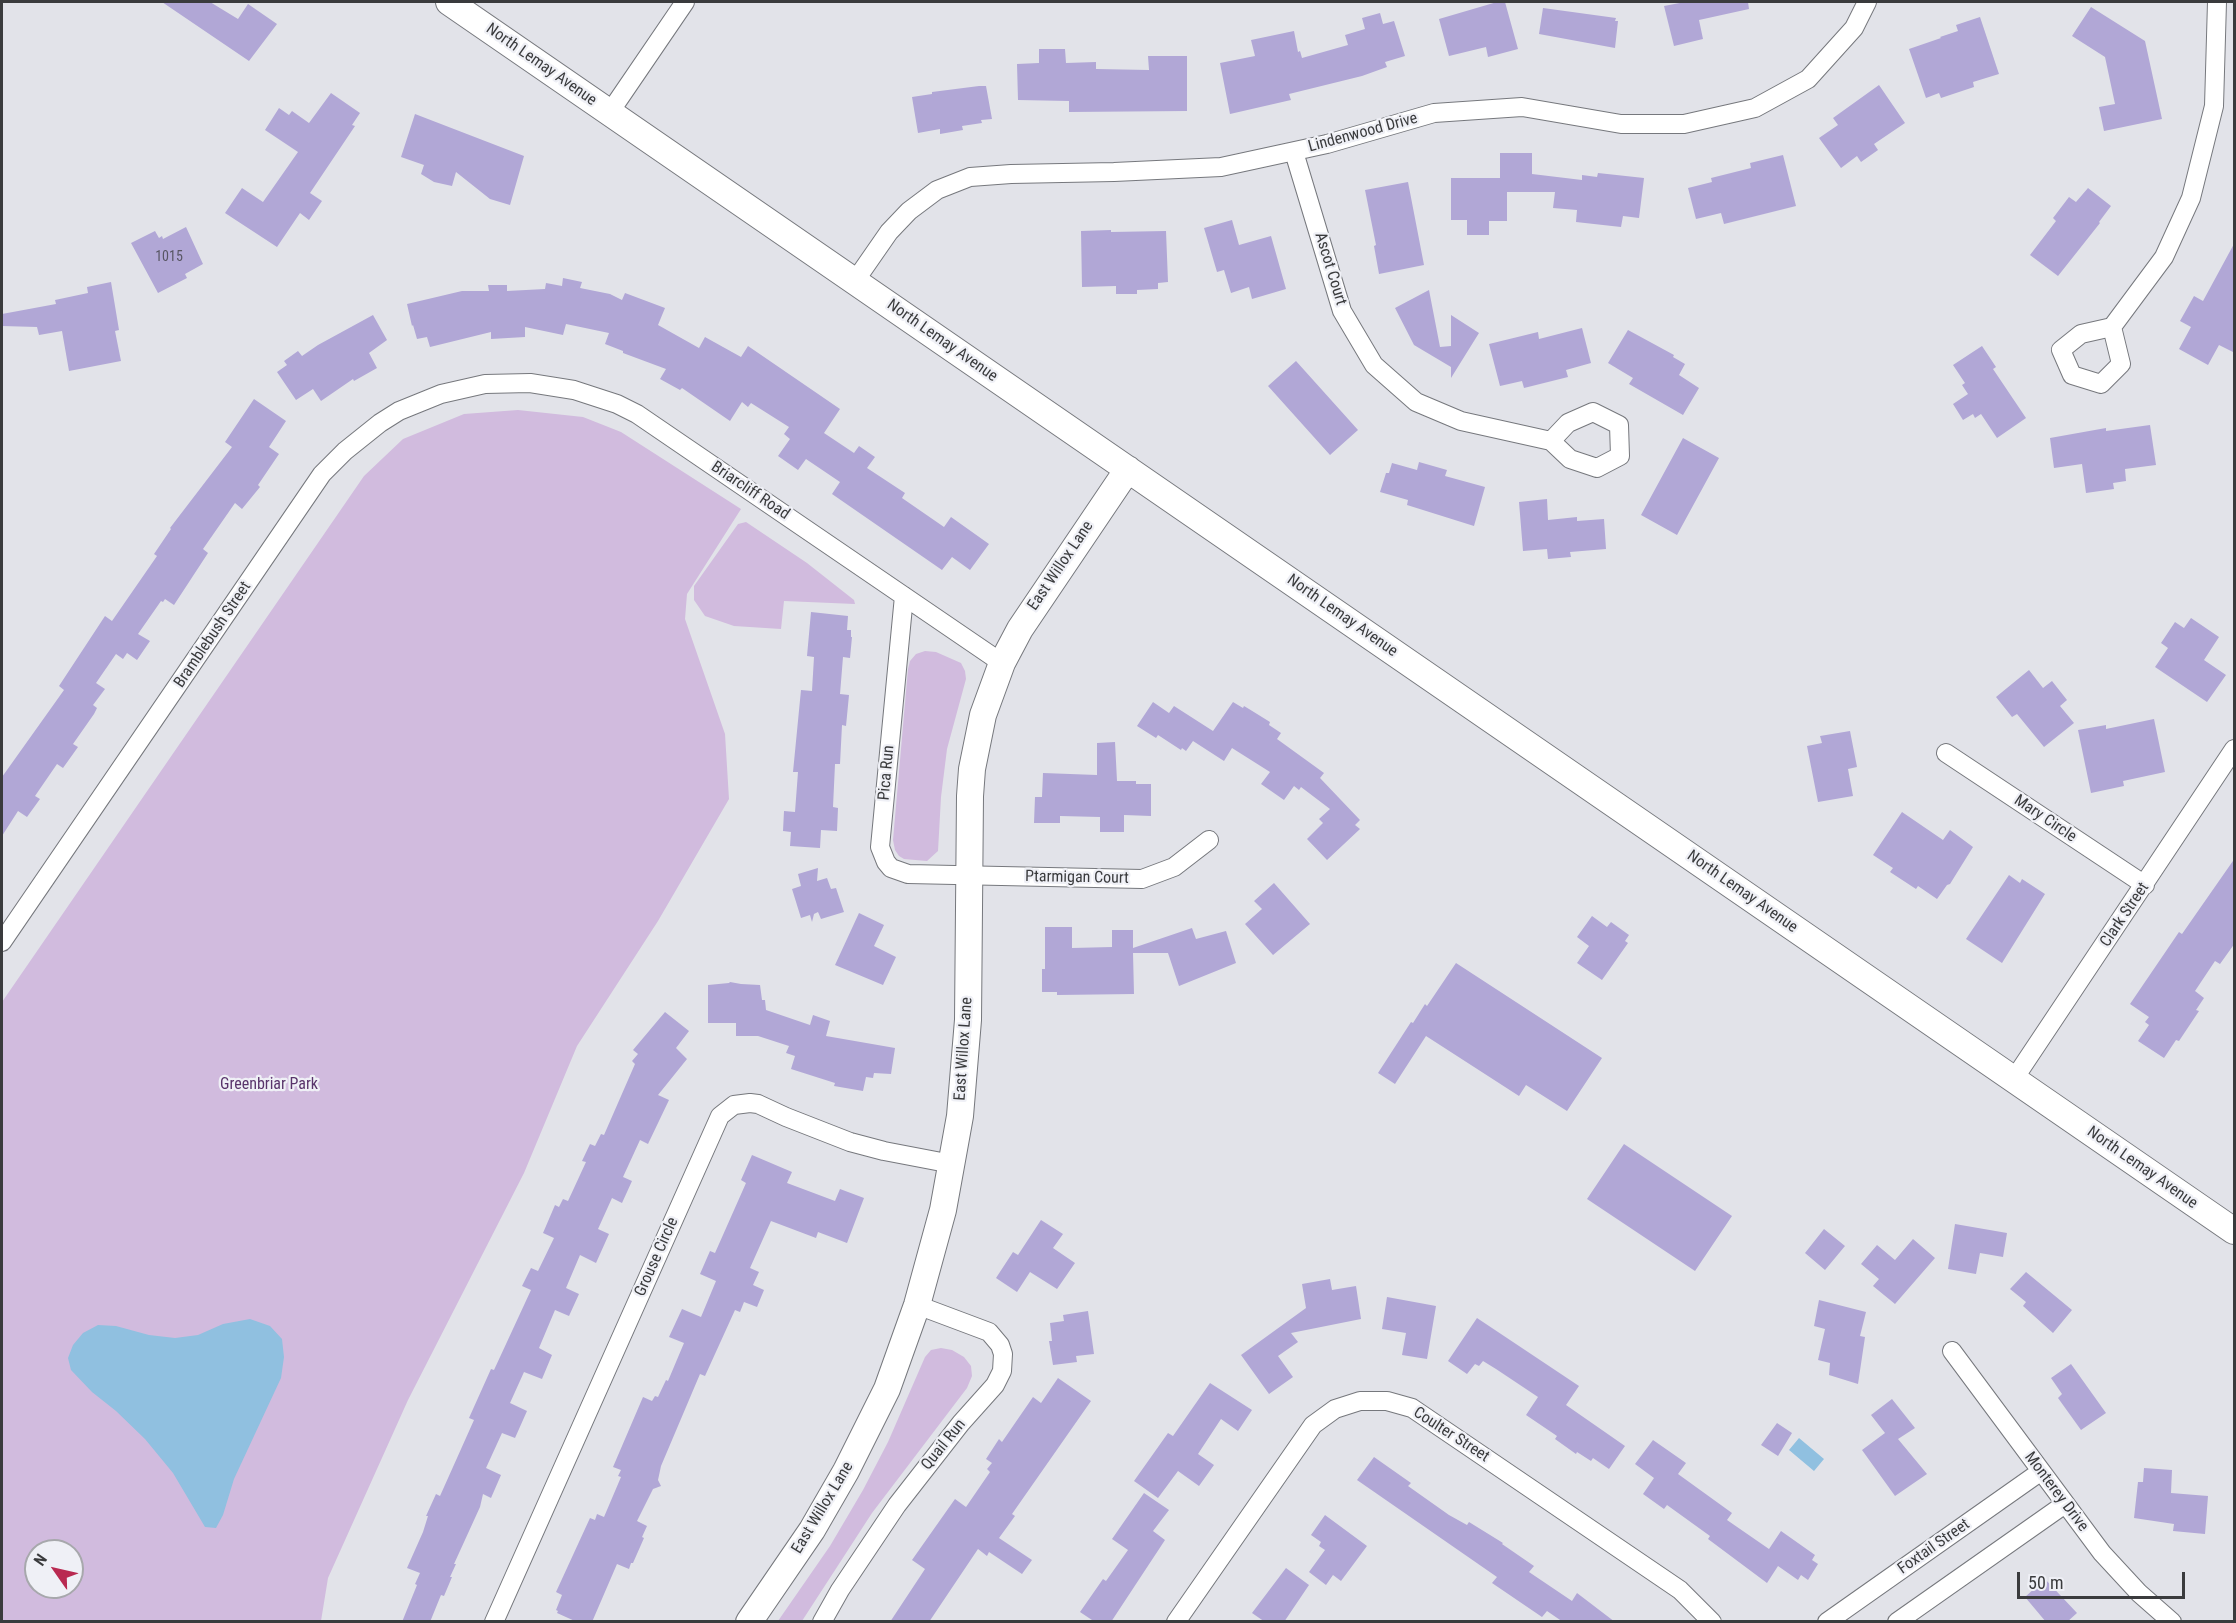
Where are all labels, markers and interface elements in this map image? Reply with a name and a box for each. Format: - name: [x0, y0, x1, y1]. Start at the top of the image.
- street label: North Lemay Avenue: [482, 20, 600, 110]
- street label: Lindenwood Drive: [1306, 109, 1420, 157]
- street label: Ascot Court: [1310, 230, 1350, 308]
- house number: 1015: [155, 249, 183, 265]
- street label: North Lemay Avenue: [883, 296, 1001, 386]
- street label: Briarcliff Road: [707, 458, 793, 524]
- street label: East Willox Lane: [1024, 518, 1098, 614]
- street label: North Lemay Avenue: [1283, 571, 1401, 661]
- street label: Bramblebush Street: [170, 578, 256, 692]
- street label: Pica Run: [875, 745, 899, 801]
- street label: Mary Circle: [2010, 791, 2080, 847]
- street label: North Lemay Avenue: [1683, 847, 1801, 937]
- street label: Ptarmigan Court: [1025, 867, 1129, 889]
- street label: Clark Street: [2096, 879, 2154, 951]
- street label: East Willox Lane: [951, 997, 977, 1101]
- park label: Greenbriar Park: [220, 1075, 318, 1095]
- street label: North Lemay Avenue: [2083, 1123, 2201, 1213]
- street label: Grouse Circle: [631, 1215, 683, 1299]
- street label: Coulter Street: [1409, 1403, 1493, 1467]
- street label: Quail Run: [918, 1416, 970, 1474]
- street label: Monterey Drive: [2020, 1448, 2092, 1536]
- street label: East Willox Lane: [788, 1459, 858, 1557]
- street label: Foxtail Street: [1894, 1515, 1974, 1579]
- north arrow: [24, 1539, 84, 1599]
- text: N: [30, 1550, 51, 1569]
- scale bar: [2020, 1560, 2188, 1598]
- text: 50 m: [2028, 1572, 2063, 1593]

